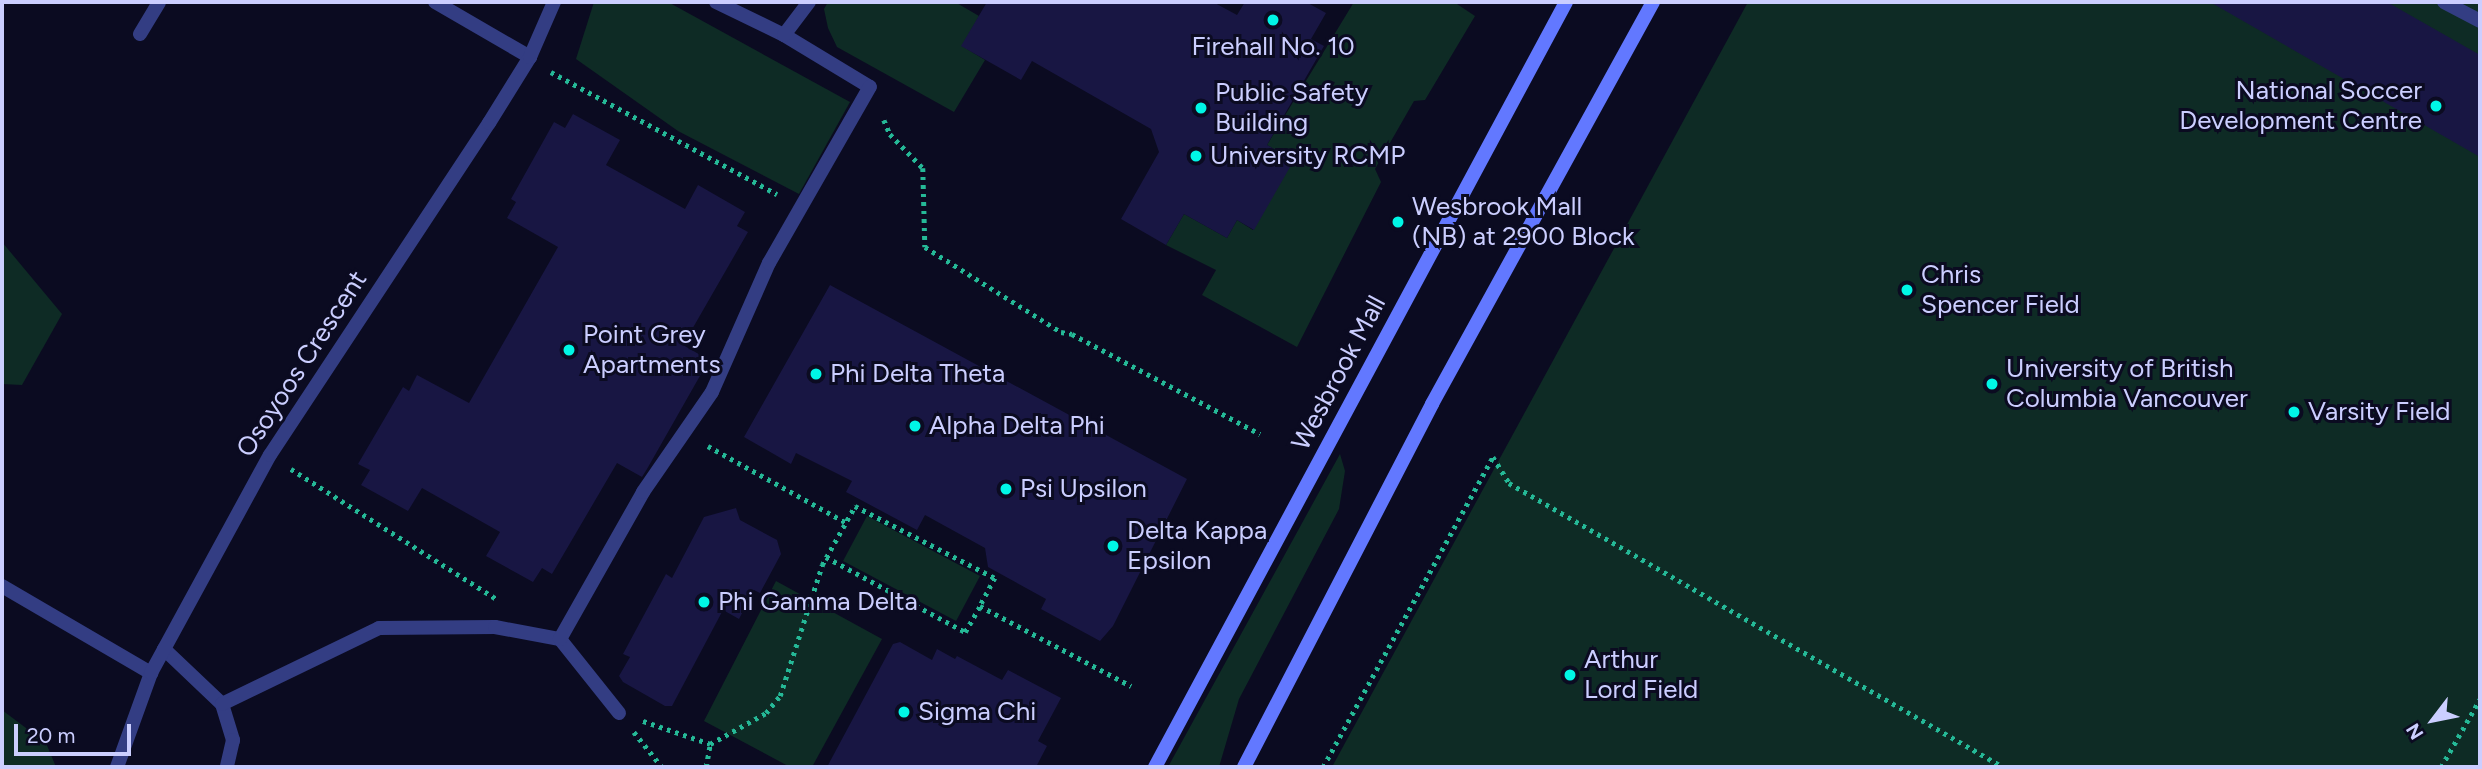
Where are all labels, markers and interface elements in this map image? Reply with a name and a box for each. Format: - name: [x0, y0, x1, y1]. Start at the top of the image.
- marker: Firehall No. 10: [1265, 12, 1281, 28]
- place label: Firehall No. 10: [1191, 31, 1355, 63]
- place label: National Soccer Development Centre: [2179, 75, 2422, 136]
- place label: Public Safety Building: [1215, 77, 1368, 138]
- marker: National Soccer Development Centre: [2428, 98, 2444, 114]
- marker: Public Safety Building: [1193, 100, 1209, 116]
- place label: University RCMP: [1210, 140, 1405, 172]
- marker: University RCMP: [1188, 148, 1204, 164]
- place label: Wesbrook Mall (NB) at 2900 Block: [1412, 191, 1635, 252]
- marker: Wesbrook Mall (NB) at 2900 Block: [1390, 214, 1406, 230]
- place label: Chris Spencer Field: [1921, 259, 2080, 320]
- street label: Osoyoos Crescent: [230, 265, 374, 463]
- marker: Chris Spencer Field: [1899, 282, 1915, 298]
- street label: Wesbrook Mall: [1285, 291, 1393, 455]
- place label: Point Grey Apartments: [583, 319, 721, 380]
- marker: Point Grey Apartments: [561, 342, 577, 358]
- place label: University of British Columbia Vancouver: [2006, 353, 2248, 414]
- place label: Phi Delta Theta: [830, 358, 1005, 390]
- marker: Phi Delta Theta: [808, 366, 824, 382]
- marker: University of British Columbia Vancouver: [1984, 376, 2000, 392]
- place label: Varsity Field: [2308, 396, 2450, 428]
- marker: Varsity Field: [2286, 404, 2302, 420]
- place label: Alpha Delta Phi: [929, 410, 1105, 442]
- marker: Alpha Delta Phi: [907, 418, 923, 434]
- place label: Psi Upsilon: [1020, 473, 1147, 505]
- marker: Psi Upsilon: [998, 481, 1014, 497]
- place label: Delta Kappa Epsilon: [1127, 515, 1267, 576]
- marker: Delta Kappa Epsilon: [1105, 538, 1121, 554]
- place label: Phi Gamma Delta: [718, 586, 918, 618]
- marker: Phi Gamma Delta: [696, 594, 712, 610]
- place label: Arthur Lord Field: [1584, 644, 1698, 706]
- marker: Arthur Lord Field: [1562, 667, 1578, 683]
- north arrow: [2398, 685, 2468, 755]
- place label: Sigma Chi: [918, 696, 1036, 728]
- marker: Sigma Chi: [896, 704, 912, 720]
- scale bar: [18, 710, 135, 754]
- text: N: [2401, 719, 2428, 744]
- text: 20 m: [27, 723, 75, 748]

